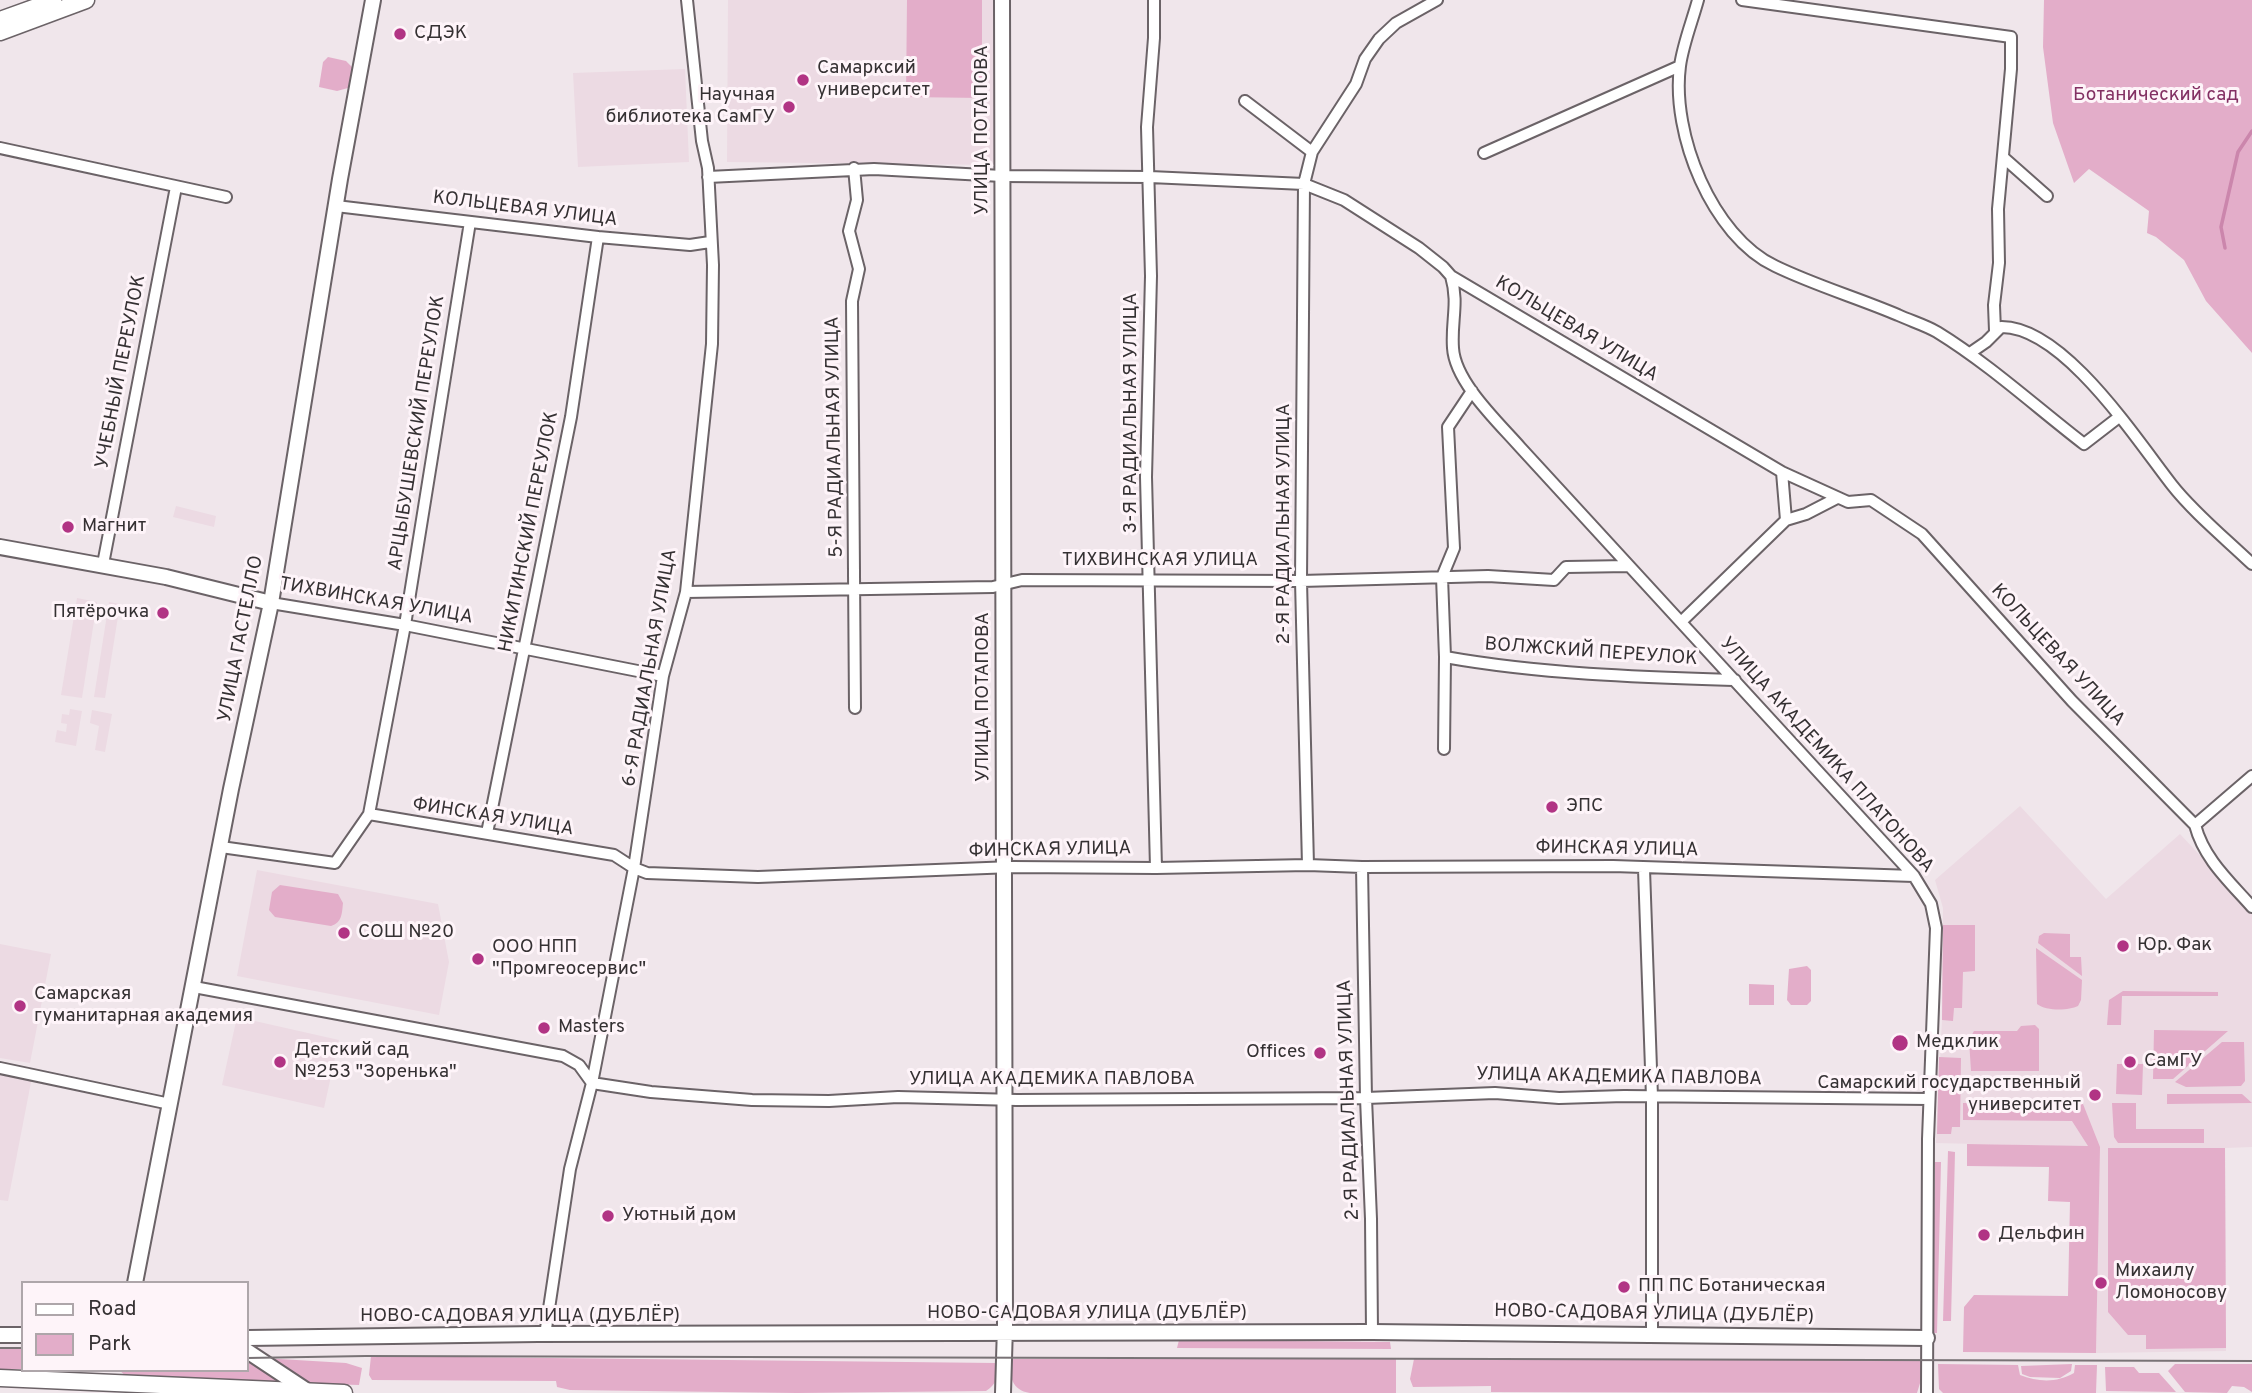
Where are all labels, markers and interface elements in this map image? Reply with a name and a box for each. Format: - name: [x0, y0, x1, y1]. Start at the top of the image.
- place label: СДЭК: [414, 23, 467, 45]
- marker: СДЭК: [392, 26, 408, 42]
- street label: УЛИЦА ПОТАПОВА: [972, 45, 994, 215]
- place label: Самарксий университет: [817, 58, 930, 102]
- marker: Самарксий университет: [795, 72, 811, 88]
- place label: Научная библиотека СамГУ: [606, 85, 775, 129]
- park label: Ботанический сад: [2073, 85, 2239, 107]
- marker: Научная библиотека СамГУ: [781, 99, 797, 115]
- street label: КОЛЬЦЕВАЯ УЛИЦА: [431, 187, 619, 233]
- street label: КОЛЬЦЕВАЯ УЛИЦА: [1490, 272, 1662, 388]
- street label: УЧЕБНЫЙ ПЕРЕУЛОК: [92, 273, 152, 471]
- street label: 3-Я РАДИАЛЬНАЯ УЛИЦА: [1121, 293, 1143, 533]
- street label: АРЦЫБУШЕВСКИЙ ПЕРЕУЛОК: [385, 294, 451, 572]
- street label: 5-Я РАДИАЛЬНАЯ УЛИЦА: [822, 316, 850, 558]
- street label: 2-Я РАДИАЛЬНАЯ УЛИЦА: [1274, 403, 1296, 645]
- street label: НИКИТИНСКИЙ ПЕРЕУЛОК: [495, 409, 565, 655]
- place label: Магнит: [82, 516, 146, 538]
- marker: Магнит: [60, 519, 76, 535]
- street label: 6-Я РАДИАЛЬНАЯ УЛИЦА: [619, 547, 683, 789]
- street label: ТИХВИНСКАЯ УЛИЦА: [1062, 550, 1258, 572]
- street label: УЛИЦА ГАСТЕЛЛО: [215, 554, 269, 724]
- street label: ТИХВИНСКАЯ УЛИЦА: [277, 574, 475, 630]
- street label: КОЛЬЦЕВАЯ УЛИЦА: [1985, 580, 2129, 732]
- place label: Пятёрочка: [53, 602, 149, 624]
- marker: Пятёрочка: [155, 605, 171, 621]
- street label: УЛИЦА ПОТАПОВА: [973, 612, 995, 782]
- street label: УЛИЦА АКАДЕМИКА ПЛАТОНОВА: [1714, 633, 1938, 879]
- street label: ВОЛЖСКИЙ ПЕРЕУЛОК: [1484, 634, 1698, 672]
- street label: ФИНСКАЯ УЛИЦА: [411, 794, 575, 842]
- place label: ЭПС: [1566, 796, 1603, 818]
- marker: ЭПС: [1544, 799, 1560, 815]
- street label: ФИНСКАЯ УЛИЦА: [1535, 837, 1699, 863]
- street label: ФИНСКАЯ УЛИЦА: [968, 838, 1132, 864]
- place label: СОШ №20: [358, 922, 454, 944]
- marker: СОШ №20: [336, 925, 352, 941]
- place label: Юр. Фак: [2137, 935, 2212, 957]
- place label: ООО НПП "Промгеосервис": [492, 937, 646, 981]
- marker: Юр. Фак: [2115, 938, 2131, 954]
- marker: ООО НПП "Промгеосервис": [470, 951, 486, 967]
- street label: 2-Я РАДИАЛЬНАЯ УЛИЦА: [1334, 979, 1366, 1221]
- place label: Самарская гуманитарная академия: [34, 984, 253, 1028]
- marker: Самарская гуманитарная академия: [12, 998, 28, 1014]
- place label: Masters: [558, 1017, 625, 1039]
- marker: Masters: [536, 1020, 552, 1036]
- place label: Медклик: [1916, 1032, 1999, 1054]
- marker: Медклик: [1890, 1033, 1910, 1053]
- place label: Детский сад №253 "Зоренька": [294, 1040, 457, 1084]
- place label: Offices: [1246, 1042, 1306, 1064]
- marker: Offices: [1312, 1045, 1328, 1061]
- place label: СамГУ: [2144, 1051, 2202, 1073]
- marker: Детский сад №253 "Зоренька": [272, 1054, 288, 1070]
- marker: СамГУ: [2122, 1054, 2138, 1070]
- street label: УЛИЦА АКАДЕМИКА ПАВЛОВА: [1476, 1064, 1762, 1092]
- street label: УЛИЦА АКАДЕМИКА ПАВЛОВА: [909, 1069, 1195, 1091]
- place label: Самарский государственный университет: [1817, 1073, 2081, 1117]
- marker: Самарский государственный университет: [2087, 1087, 2103, 1103]
- place label: Уютный дом: [622, 1205, 737, 1227]
- marker: Уютный дом: [600, 1208, 616, 1224]
- place label: Дельфин: [1998, 1224, 2085, 1246]
- marker: Дельфин: [1976, 1227, 1992, 1243]
- place label: Михаилу Ломоносову: [2115, 1261, 2227, 1305]
- marker: Михаилу Ломоносову: [2093, 1275, 2109, 1291]
- place label: ПП ПС Ботаническая: [1638, 1276, 1826, 1298]
- marker: ПП ПС Ботаническая: [1616, 1279, 1632, 1295]
- legend: [21, 1281, 248, 1372]
- text: Road: [88, 1296, 137, 1323]
- street label: НОВО-САДОВАЯ УЛИЦА (ДУБЛЁР): [1494, 1301, 1814, 1329]
- street label: НОВО-САДОВАЯ УЛИЦА (ДУБЛЁР): [927, 1303, 1247, 1325]
- street label: НОВО-САДОВАЯ УЛИЦА (ДУБЛЁР): [360, 1306, 680, 1328]
- text: Park: [88, 1331, 131, 1358]

